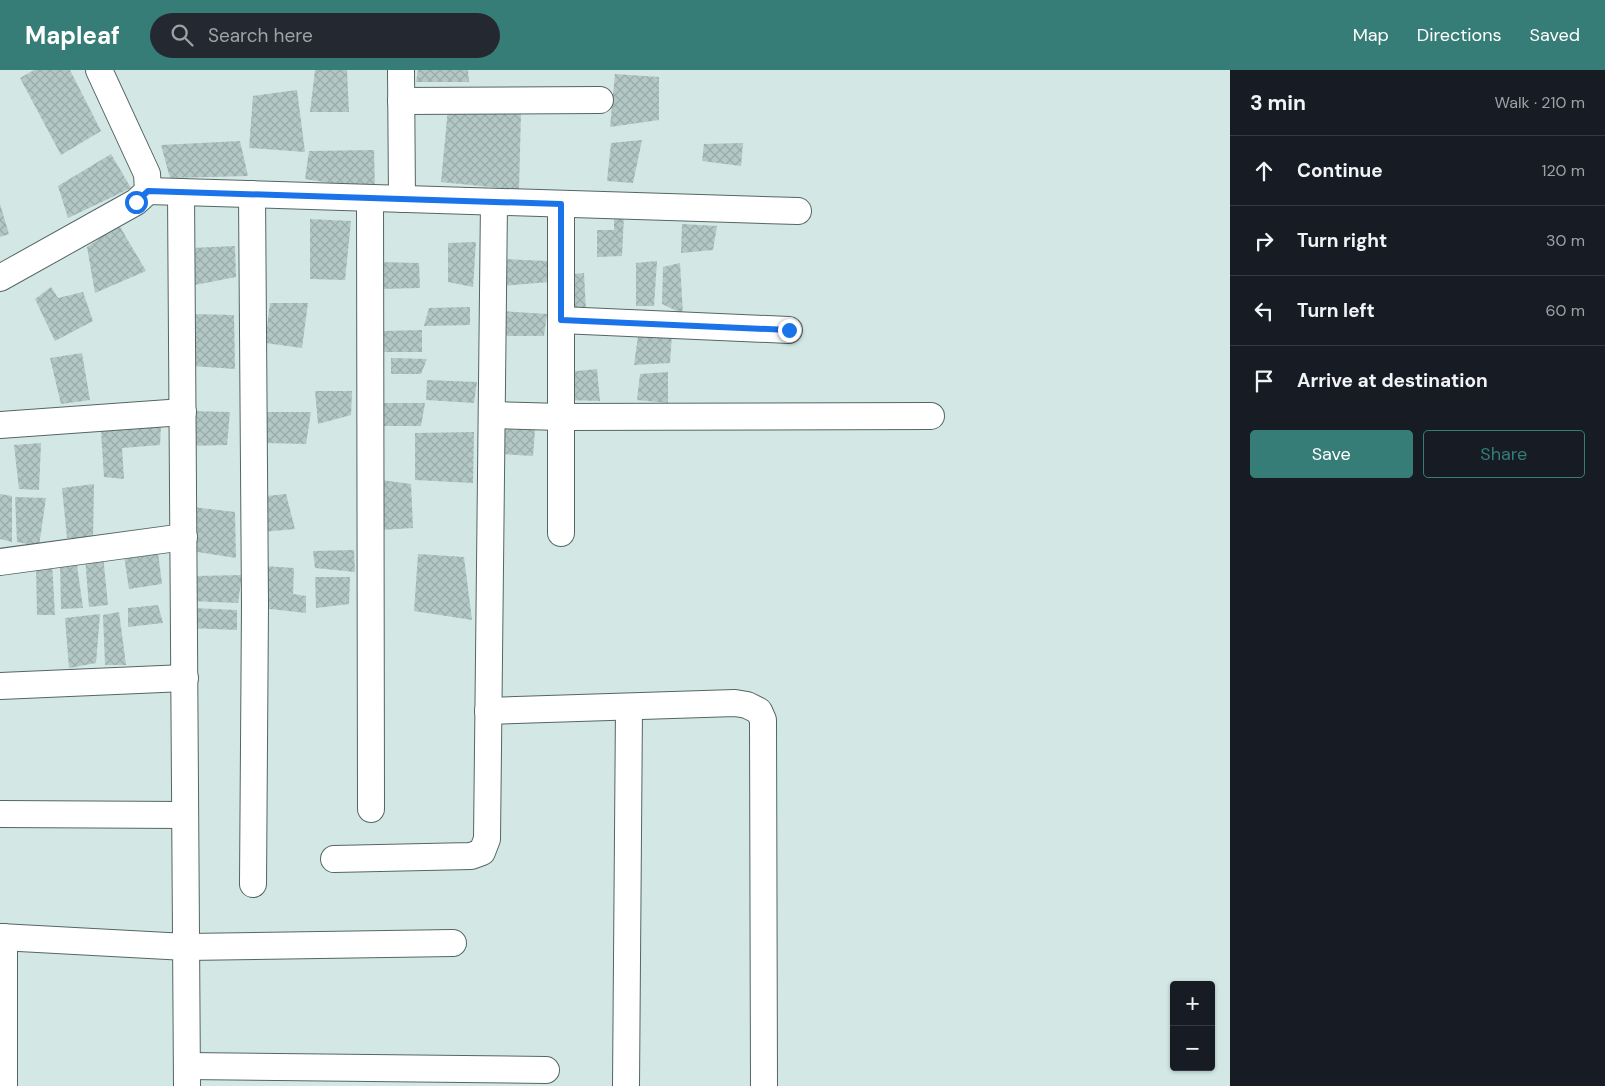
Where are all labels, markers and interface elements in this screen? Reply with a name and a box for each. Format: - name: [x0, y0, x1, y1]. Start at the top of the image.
- search box: [150, 13, 500, 58]
- text: Mapleaf: [25, 20, 120, 51]
- icon: search: [168, 21, 196, 49]
- text: Search here: [208, 23, 313, 48]
- text: Map: [1353, 23, 1389, 47]
- text: Directions: [1417, 23, 1502, 47]
- text: Saved: [1530, 23, 1580, 47]
- text: 3 min: [1250, 89, 1306, 117]
- text: Walk · 210 m: [1495, 92, 1585, 113]
- icon: ahead: [1250, 157, 1278, 185]
- text: Continue: [1297, 158, 1383, 183]
- text: 120 m: [1541, 160, 1585, 181]
- route start: [125, 191, 148, 214]
- icon: right: [1250, 227, 1278, 255]
- text: Turn right: [1297, 228, 1387, 253]
- text: 30 m: [1546, 230, 1585, 251]
- icon: left: [1250, 297, 1278, 325]
- text: Turn left: [1297, 298, 1375, 323]
- text: 60 m: [1545, 300, 1585, 321]
- route end: [778, 319, 801, 342]
- icon: arrive: [1250, 367, 1278, 395]
- text: Arrive at destination: [1297, 368, 1488, 393]
- button: Save: [1250, 430, 1413, 478]
- button: Share: [1423, 430, 1585, 478]
- map controls: [1170, 981, 1215, 1071]
- button: +: [1170, 981, 1215, 1026]
- button: −: [1170, 1026, 1215, 1071]

